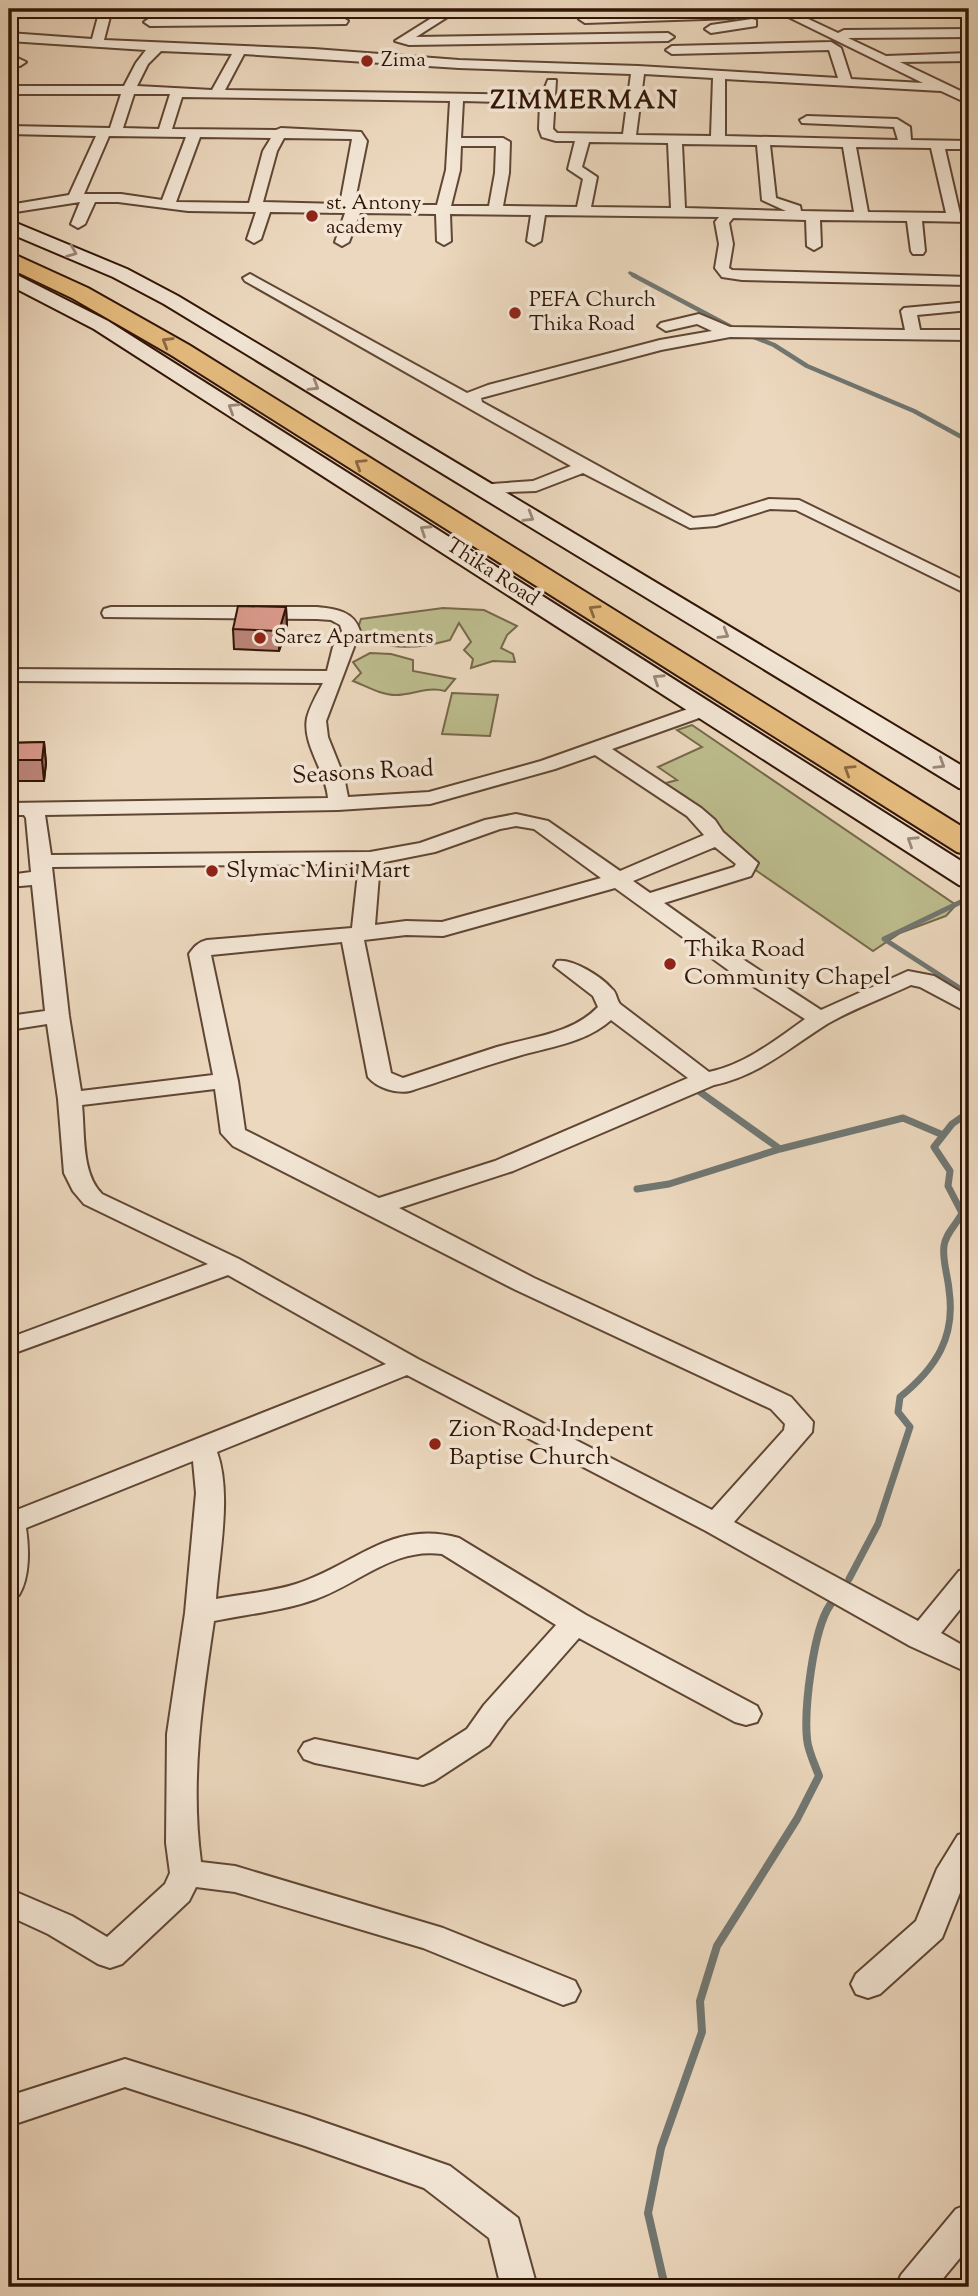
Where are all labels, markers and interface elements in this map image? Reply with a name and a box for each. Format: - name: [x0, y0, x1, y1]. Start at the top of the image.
- place label: Zima: [381, 46, 426, 76]
- marker: Zima: [359, 53, 375, 69]
- district label: ZIMMERMAN: [490, 83, 680, 120]
- place label: st. Antony academy: [326, 189, 422, 243]
- marker: st. Antony academy: [304, 208, 320, 224]
- one-way arrow: [65, 243, 77, 257]
- place label: PEFA Church Thika Road: [529, 286, 656, 340]
- marker: PEFA Church Thika Road: [507, 305, 523, 321]
- one-way arrow: [162, 338, 175, 351]
- one-way arrow: [306, 377, 319, 390]
- one-way arrow: [228, 404, 241, 417]
- one-way arrow: [354, 459, 367, 472]
- one-way arrow: [521, 508, 534, 521]
- one-way arrow: [420, 526, 433, 539]
- street label: Thika Road: [439, 532, 545, 614]
- one-way arrow: [589, 605, 602, 618]
- place label: Sarez Apartments: [274, 623, 434, 653]
- one-way arrow: [716, 626, 729, 639]
- marker: Sarez Apartments: [252, 630, 268, 646]
- one-way arrow: [653, 675, 666, 688]
- street label: Seasons Road: [291, 752, 435, 794]
- one-way arrow: [932, 755, 945, 768]
- one-way arrow: [844, 765, 857, 778]
- one-way arrow: [907, 837, 920, 850]
- place label: Slymac Mini Mart: [226, 854, 410, 888]
- marker: Slymac Mini Mart: [204, 863, 220, 879]
- place label: Thika Road Community Chapel: [684, 933, 891, 995]
- marker: Thika Road Community Chapel: [662, 956, 678, 972]
- place label: Zion Road Indepent Baptise Church: [449, 1413, 653, 1475]
- marker: Zion Road Indepent Baptise Church: [427, 1436, 443, 1452]

